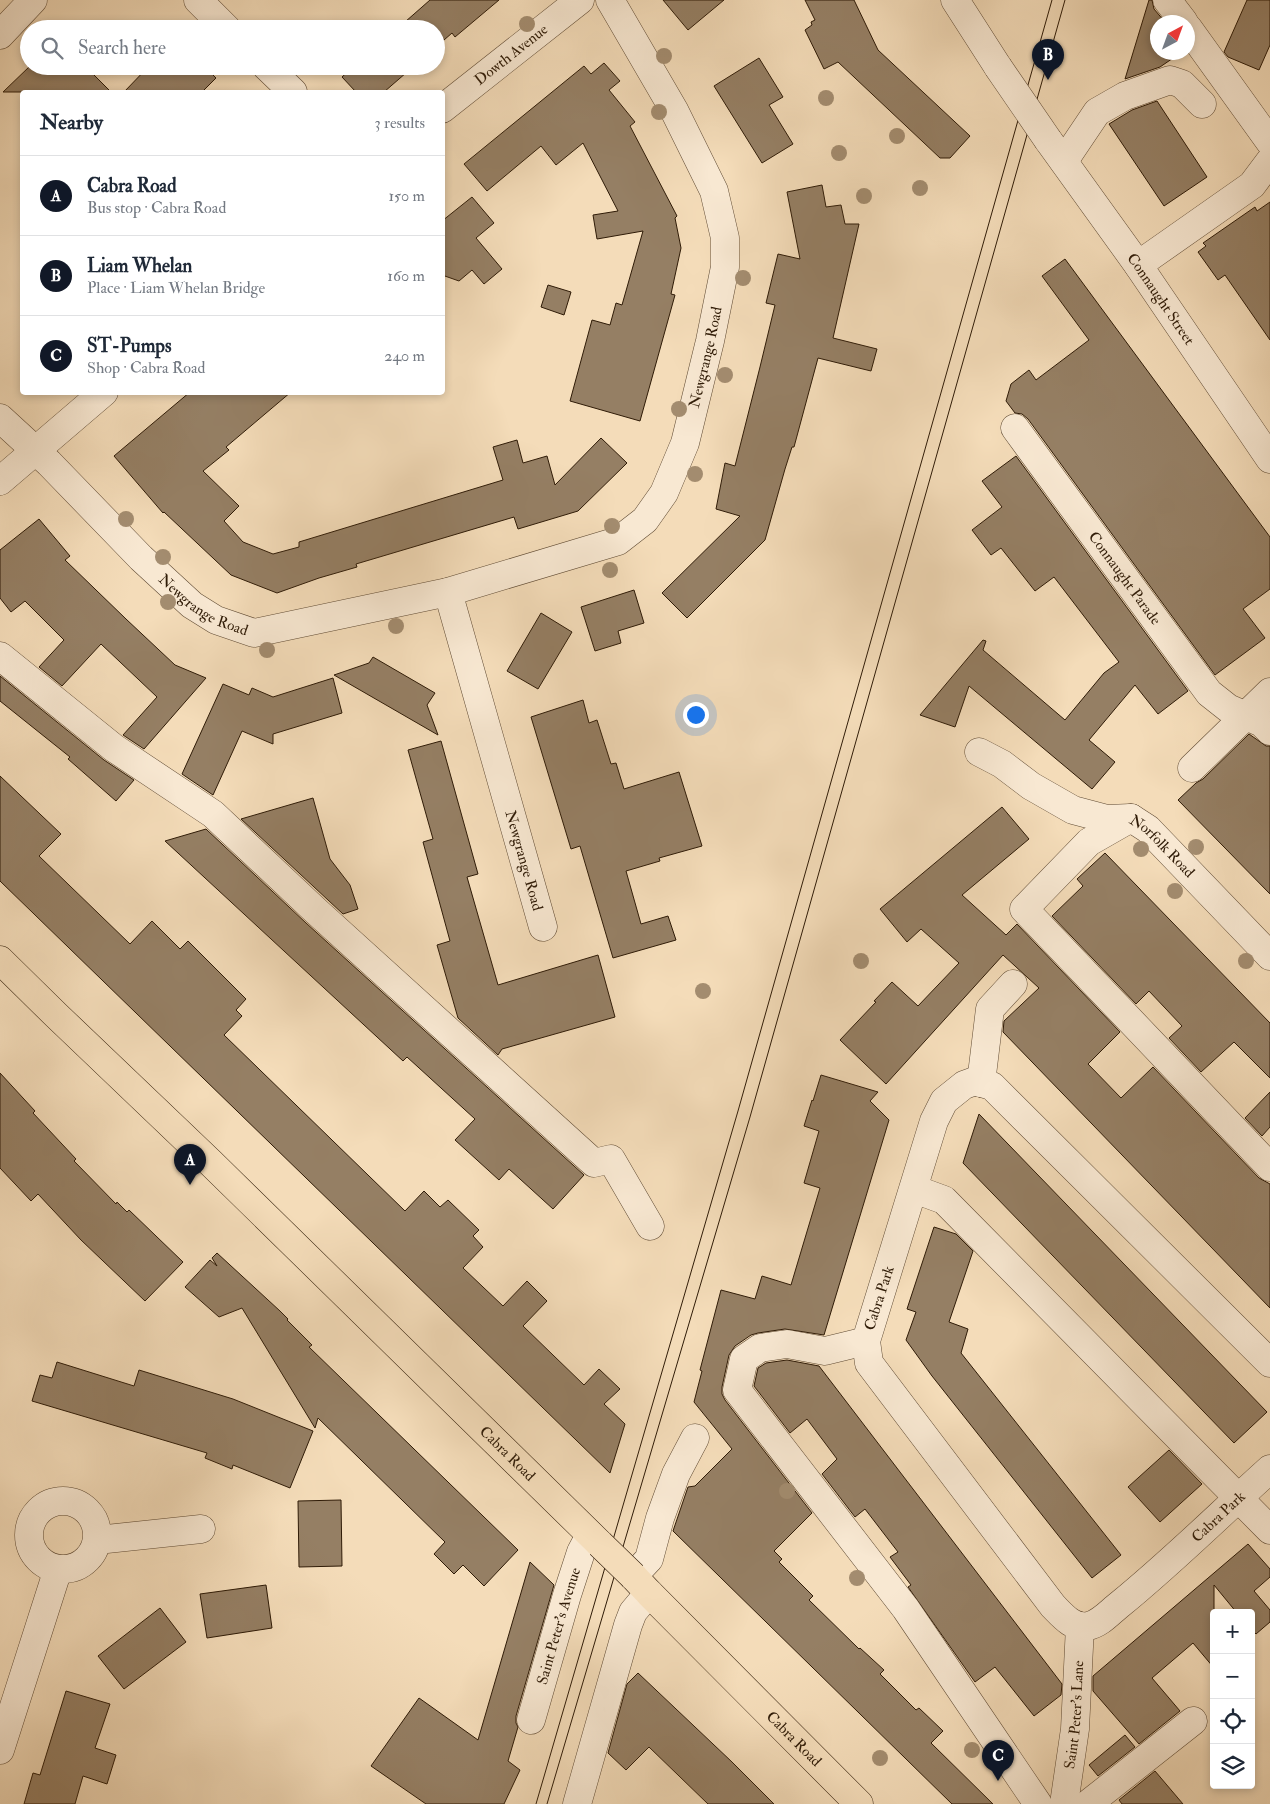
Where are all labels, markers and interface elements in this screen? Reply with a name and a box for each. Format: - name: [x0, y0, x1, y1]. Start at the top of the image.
- north arrow: [1150, 15, 1195, 60]
- search box: [20, 20, 445, 75]
- street label: Dowth Avenue: [471, 20, 552, 90]
- icon: search: [38, 34, 66, 62]
- text: Search here: [78, 36, 166, 60]
- pin: B: [1032, 39, 1064, 80]
- text: Nearby: [40, 109, 103, 136]
- text: 3 results: [374, 113, 425, 133]
- text: Cabra Road: [87, 174, 177, 198]
- text: A: [51, 186, 61, 206]
- text: 150 m: [388, 186, 425, 206]
- text: Bus stop · Cabra Road: [87, 198, 226, 218]
- street label: Connaught Street: [1123, 250, 1199, 349]
- text: Liam Whelan: [87, 254, 192, 278]
- text: B: [51, 266, 61, 286]
- text: 160 m: [387, 266, 425, 286]
- text: Place · Liam Whelan Bridge: [87, 278, 265, 298]
- street label: Newgrange Road: [685, 304, 727, 410]
- text: ST-Pumps: [87, 334, 171, 358]
- text: C: [50, 346, 62, 366]
- text: 240 m: [384, 346, 425, 366]
- text: Shop · Cabra Road: [87, 358, 205, 378]
- street label: Connaught Parade: [1084, 528, 1165, 629]
- street label: Newgrange Road: [154, 570, 251, 640]
- your location: [683, 702, 709, 728]
- street label: Newgrange Road: [500, 808, 547, 914]
- street label: Norfolk Road: [1126, 811, 1199, 882]
- pin: A: [174, 1144, 206, 1185]
- street label: Cabra Park: [860, 1264, 899, 1333]
- street label: Cabra Road: [475, 1422, 540, 1486]
- street label: Cabra Park: [1188, 1487, 1250, 1547]
- street label: Saint Peter's Avenue: [533, 1565, 585, 1687]
- map controls: [1210, 1609, 1255, 1789]
- button: +: [1210, 1609, 1255, 1654]
- button: −: [1210, 1654, 1255, 1699]
- street label: Saint Peter's Lane: [1060, 1660, 1088, 1770]
- button: locate: [1210, 1699, 1255, 1744]
- street label: Cabra Road: [762, 1707, 826, 1771]
- pin: C: [982, 1740, 1014, 1781]
- button: layers: [1210, 1744, 1255, 1789]

